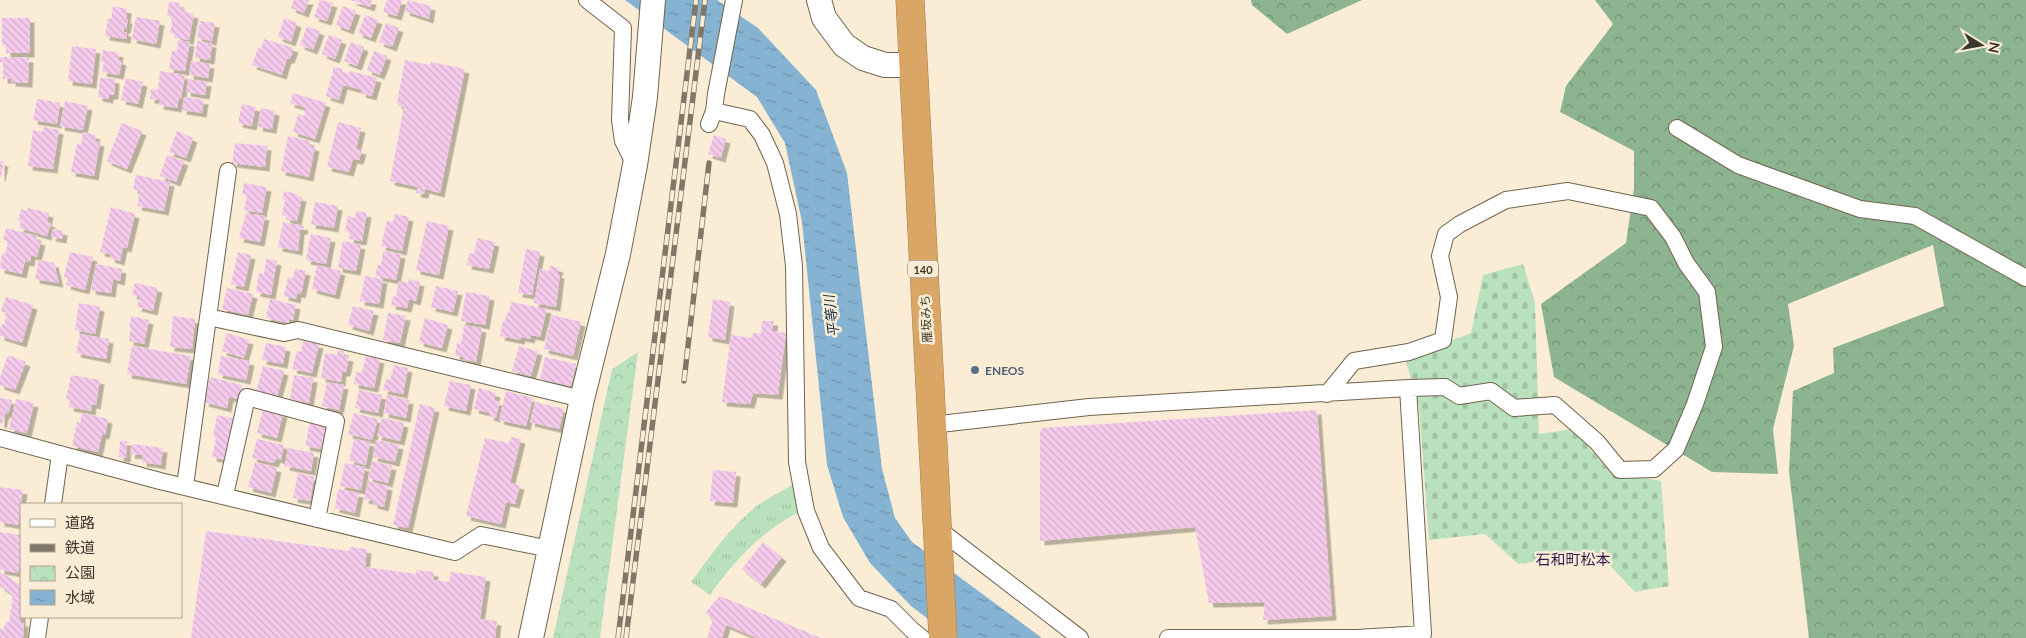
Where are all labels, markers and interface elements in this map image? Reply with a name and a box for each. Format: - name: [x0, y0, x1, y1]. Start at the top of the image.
- north arrow: [1956, 20, 2006, 70]
- text: N: [1985, 41, 2004, 54]
- road number: 140: [908, 260, 938, 278]
- water label: 平等川: [820, 292, 842, 338]
- street label: 雁坂みち: [917, 295, 935, 343]
- place label: ENEOS: [985, 363, 1025, 378]
- marker: ENEOS: [969, 364, 981, 376]
- legend: [20, 503, 182, 618]
- text: 道路: [65, 513, 95, 531]
- text: 鉄道: [65, 538, 95, 556]
- district label: 石和町松本: [1535, 550, 1611, 568]
- text: 公園: [65, 563, 95, 581]
- text: 水域: [65, 588, 95, 606]

